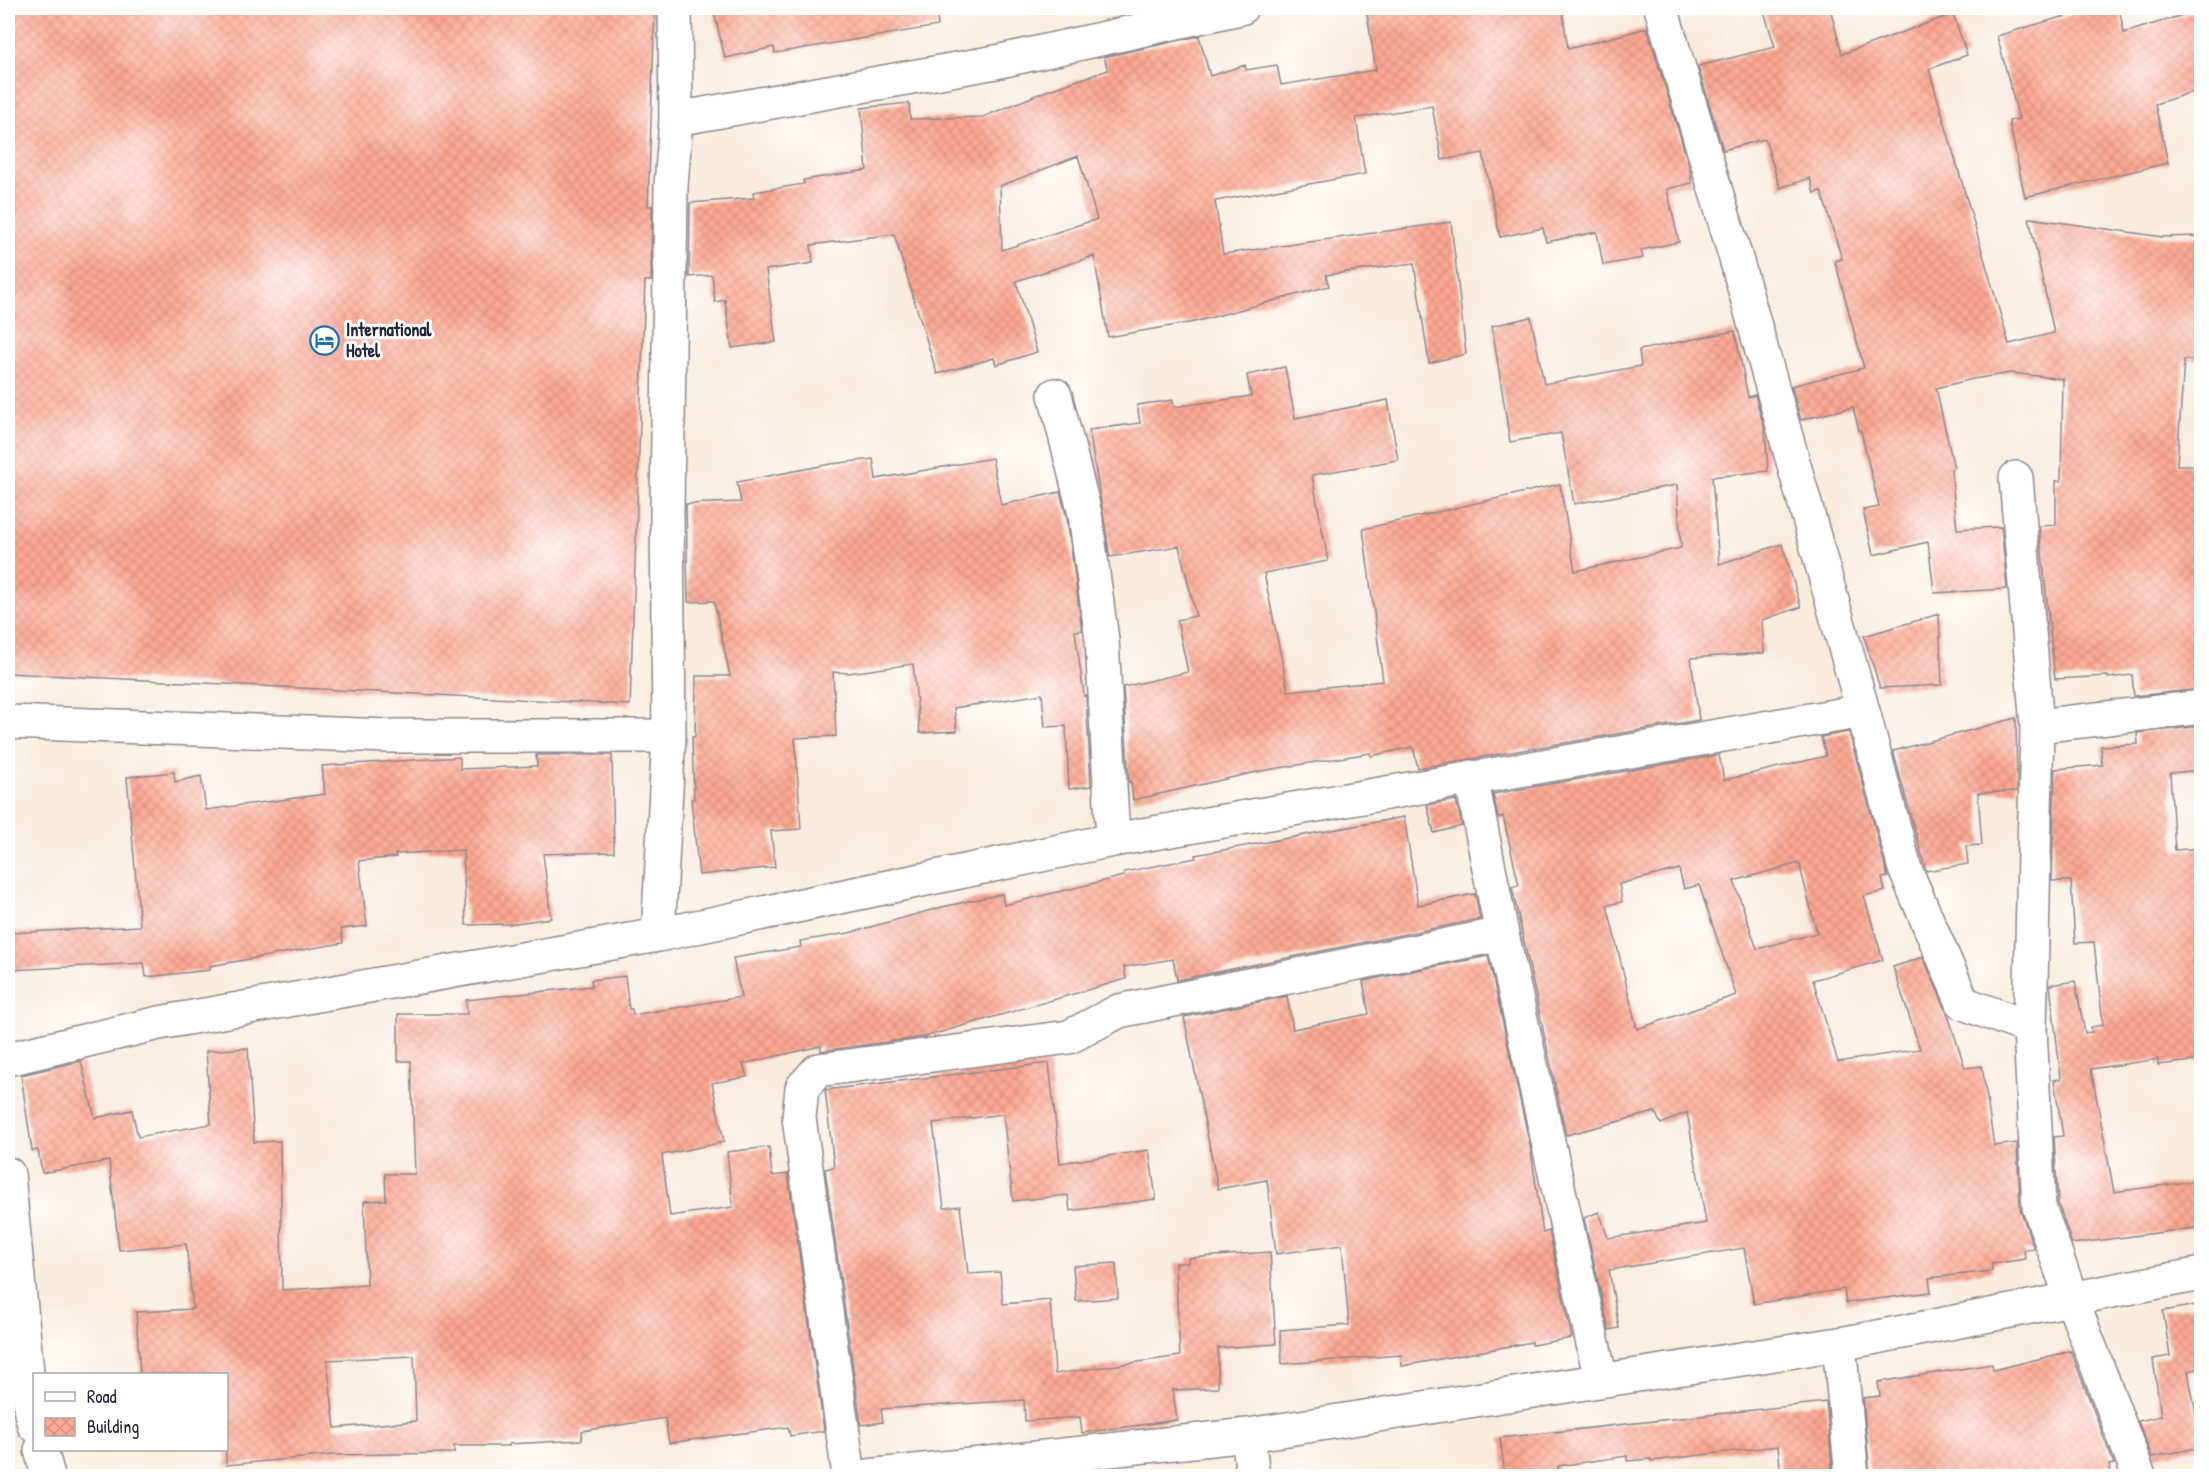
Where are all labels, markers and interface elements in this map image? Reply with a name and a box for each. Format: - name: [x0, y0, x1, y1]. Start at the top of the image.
- place label: International Hotel: [346, 317, 433, 363]
- hotel icon: International Hotel: [309, 324, 341, 356]
- legend: [33, 1373, 228, 1451]
- text: Road: [87, 1384, 117, 1409]
- text: Building: [87, 1414, 139, 1439]

